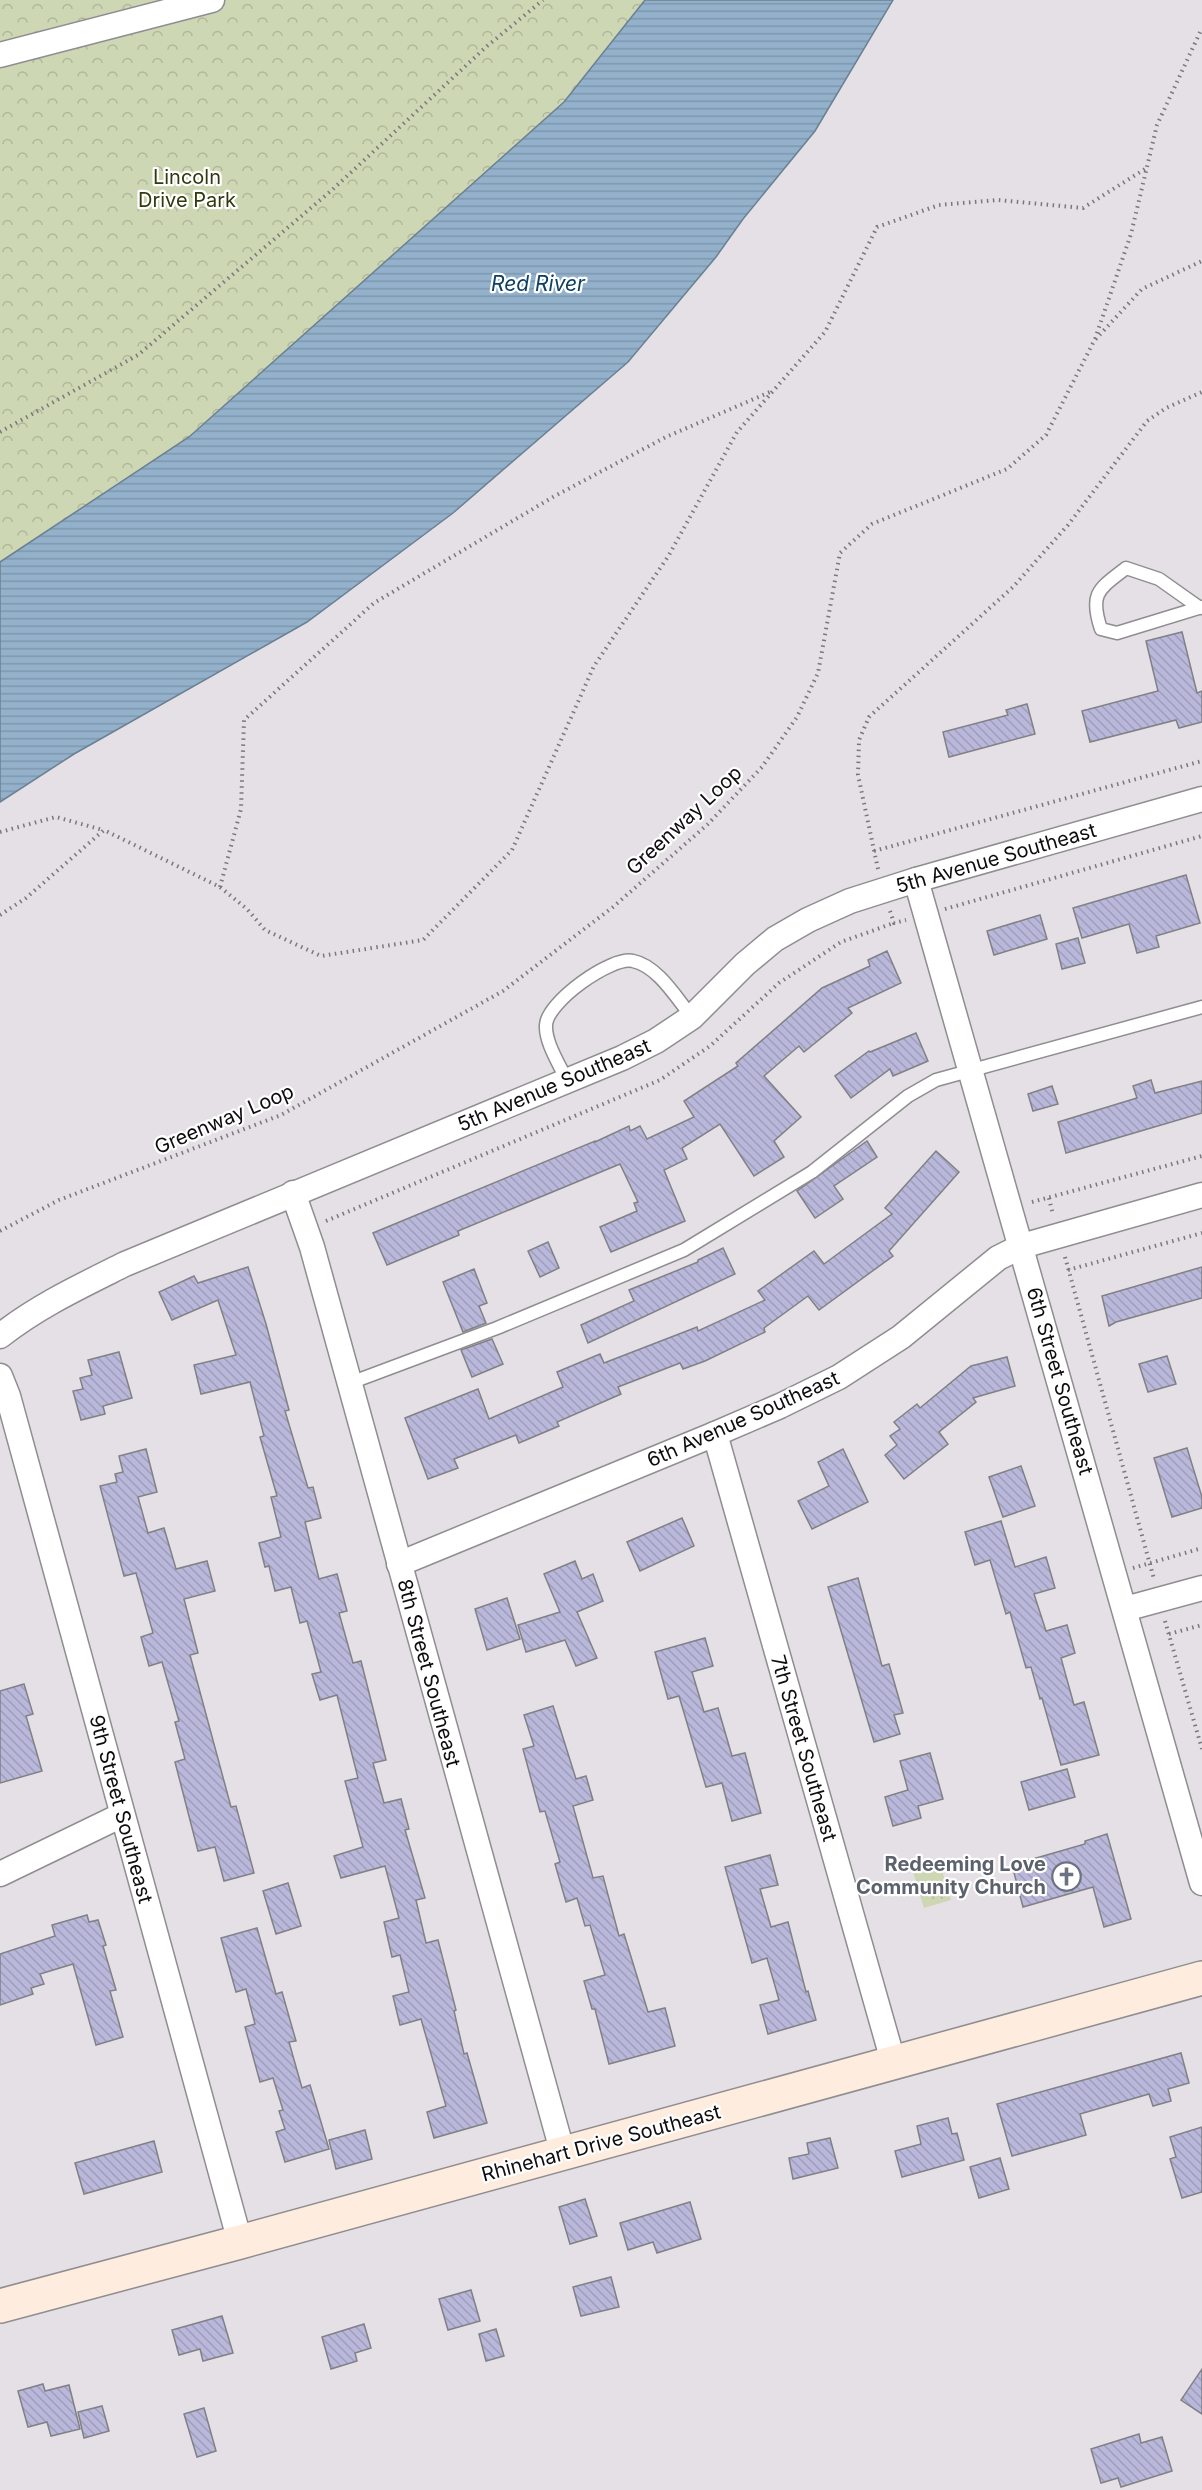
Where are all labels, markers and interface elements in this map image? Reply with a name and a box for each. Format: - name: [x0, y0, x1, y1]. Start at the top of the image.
- park label: Lincoln Drive Park: [138, 165, 236, 212]
- water label: Red River: [491, 271, 586, 296]
- street label: Greenway Loop: [621, 760, 747, 880]
- street label: 5th Avenue Southeast: [893, 818, 1099, 898]
- street label: 5th Avenue Southeast: [454, 1033, 654, 1137]
- street label: Greenway Loop: [151, 1079, 297, 1159]
- street label: 6th Street Southeast: [1022, 1285, 1098, 1478]
- street label: 6th Avenue Southeast: [643, 1366, 843, 1472]
- street label: 8th Street Southeast: [392, 1576, 466, 1770]
- street label: 7th Street Southeast: [766, 1652, 842, 1844]
- street label: 9th Street Southeast: [84, 1712, 158, 1906]
- place label: Redeeming Love Community Church: [856, 1852, 1046, 1899]
- church icon: Redeeming Love Community Church: [1051, 1860, 1083, 1892]
- street label: Rhinehart Drive Southeast: [479, 2099, 724, 2186]

